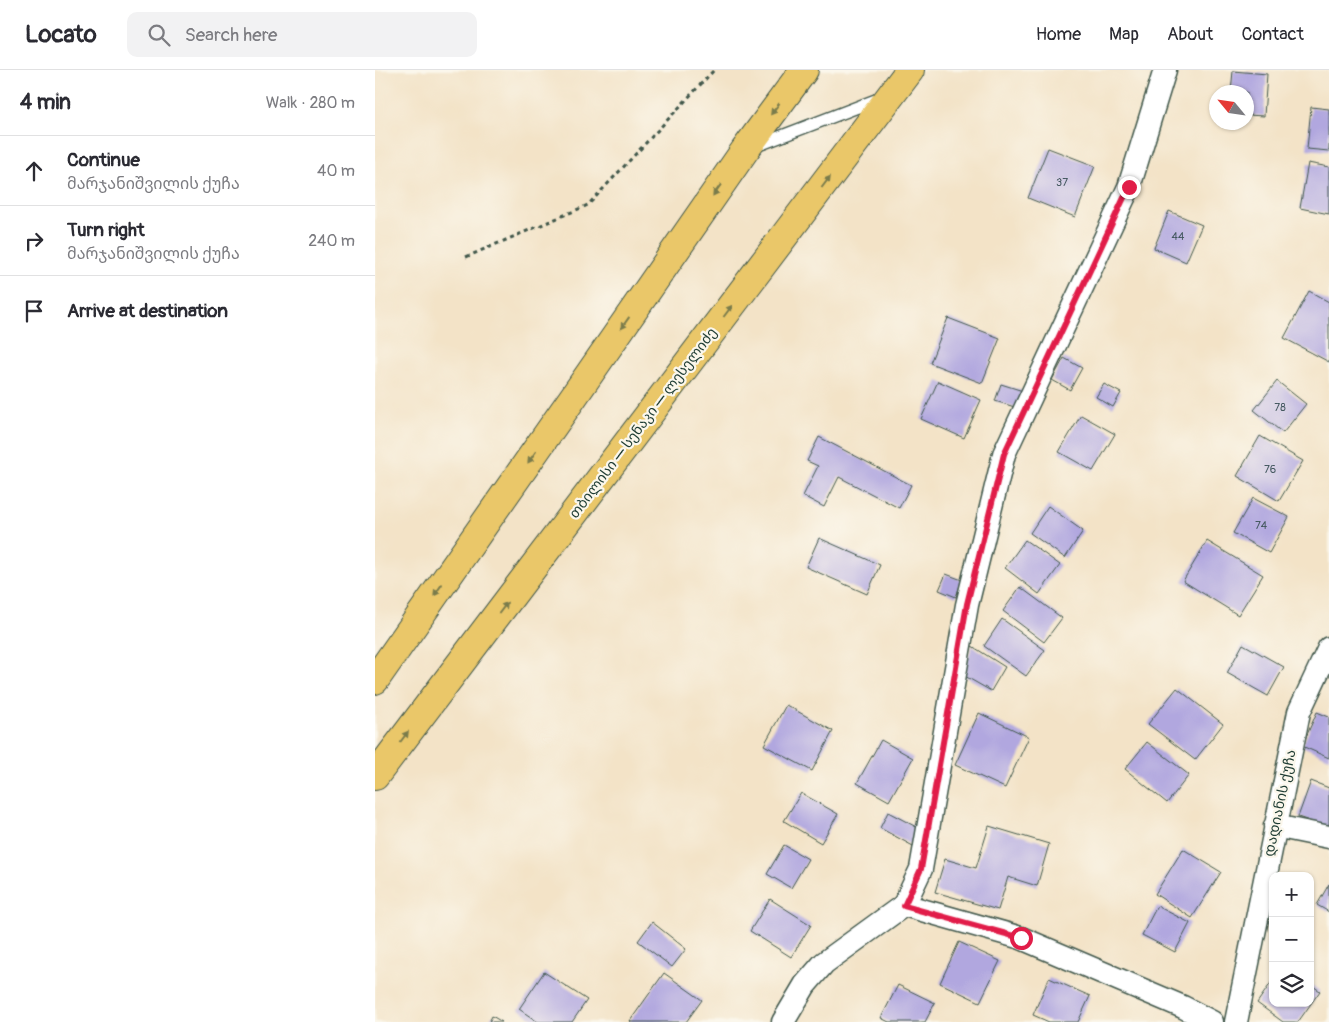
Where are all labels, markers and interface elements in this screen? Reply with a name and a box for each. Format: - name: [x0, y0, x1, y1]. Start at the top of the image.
- search box: [127, 12, 477, 57]
- text: Locato: [25, 20, 97, 49]
- icon: search: [145, 21, 173, 49]
- text: Search here: [185, 23, 277, 47]
- text: Home: [1036, 23, 1081, 46]
- text: Map: [1109, 23, 1139, 46]
- text: About: [1167, 23, 1213, 46]
- text: Contact: [1241, 23, 1304, 46]
- north arrow: [1209, 85, 1254, 130]
- text: 4 min: [20, 89, 71, 116]
- text: Walk · 280 m: [266, 93, 355, 113]
- one-way arrow: [770, 102, 781, 115]
- text: Continue: [67, 148, 140, 172]
- icon: ahead: [20, 157, 48, 185]
- text: 40 m: [317, 161, 355, 181]
- text: მარჯანიშვილის ქუჩა: [67, 174, 240, 194]
- one-way arrow: [821, 175, 831, 189]
- house number: 37: [1056, 176, 1068, 189]
- route end: [1118, 176, 1141, 199]
- one-way arrow: [712, 183, 722, 197]
- text: Turn right: [67, 218, 145, 242]
- icon: right: [20, 227, 48, 255]
- house number: 44: [1172, 230, 1185, 243]
- text: 240 m: [308, 231, 355, 251]
- text: მარჯანიშვილის ქუჩა: [67, 244, 240, 264]
- icon: arrive: [20, 297, 48, 325]
- text: Arrive at destination: [67, 299, 228, 323]
- one-way arrow: [722, 305, 733, 318]
- one-way arrow: [620, 317, 630, 330]
- street label: თბილისი — სენაკი — ლესელიძე: [566, 324, 720, 522]
- house number: 78: [1274, 401, 1286, 414]
- one-way arrow: [527, 450, 537, 464]
- house number: 76: [1264, 463, 1276, 476]
- house number: 74: [1255, 519, 1268, 532]
- one-way arrow: [433, 583, 443, 597]
- one-way arrow: [497, 602, 508, 615]
- one-way arrow: [399, 731, 410, 744]
- street label: დადიანის ქუჩა: [1260, 748, 1300, 858]
- map controls: [1269, 872, 1314, 1007]
- button: +: [1269, 872, 1314, 917]
- button: −: [1269, 917, 1314, 962]
- route start: [1010, 927, 1033, 950]
- button: layers: [1269, 962, 1314, 1007]

